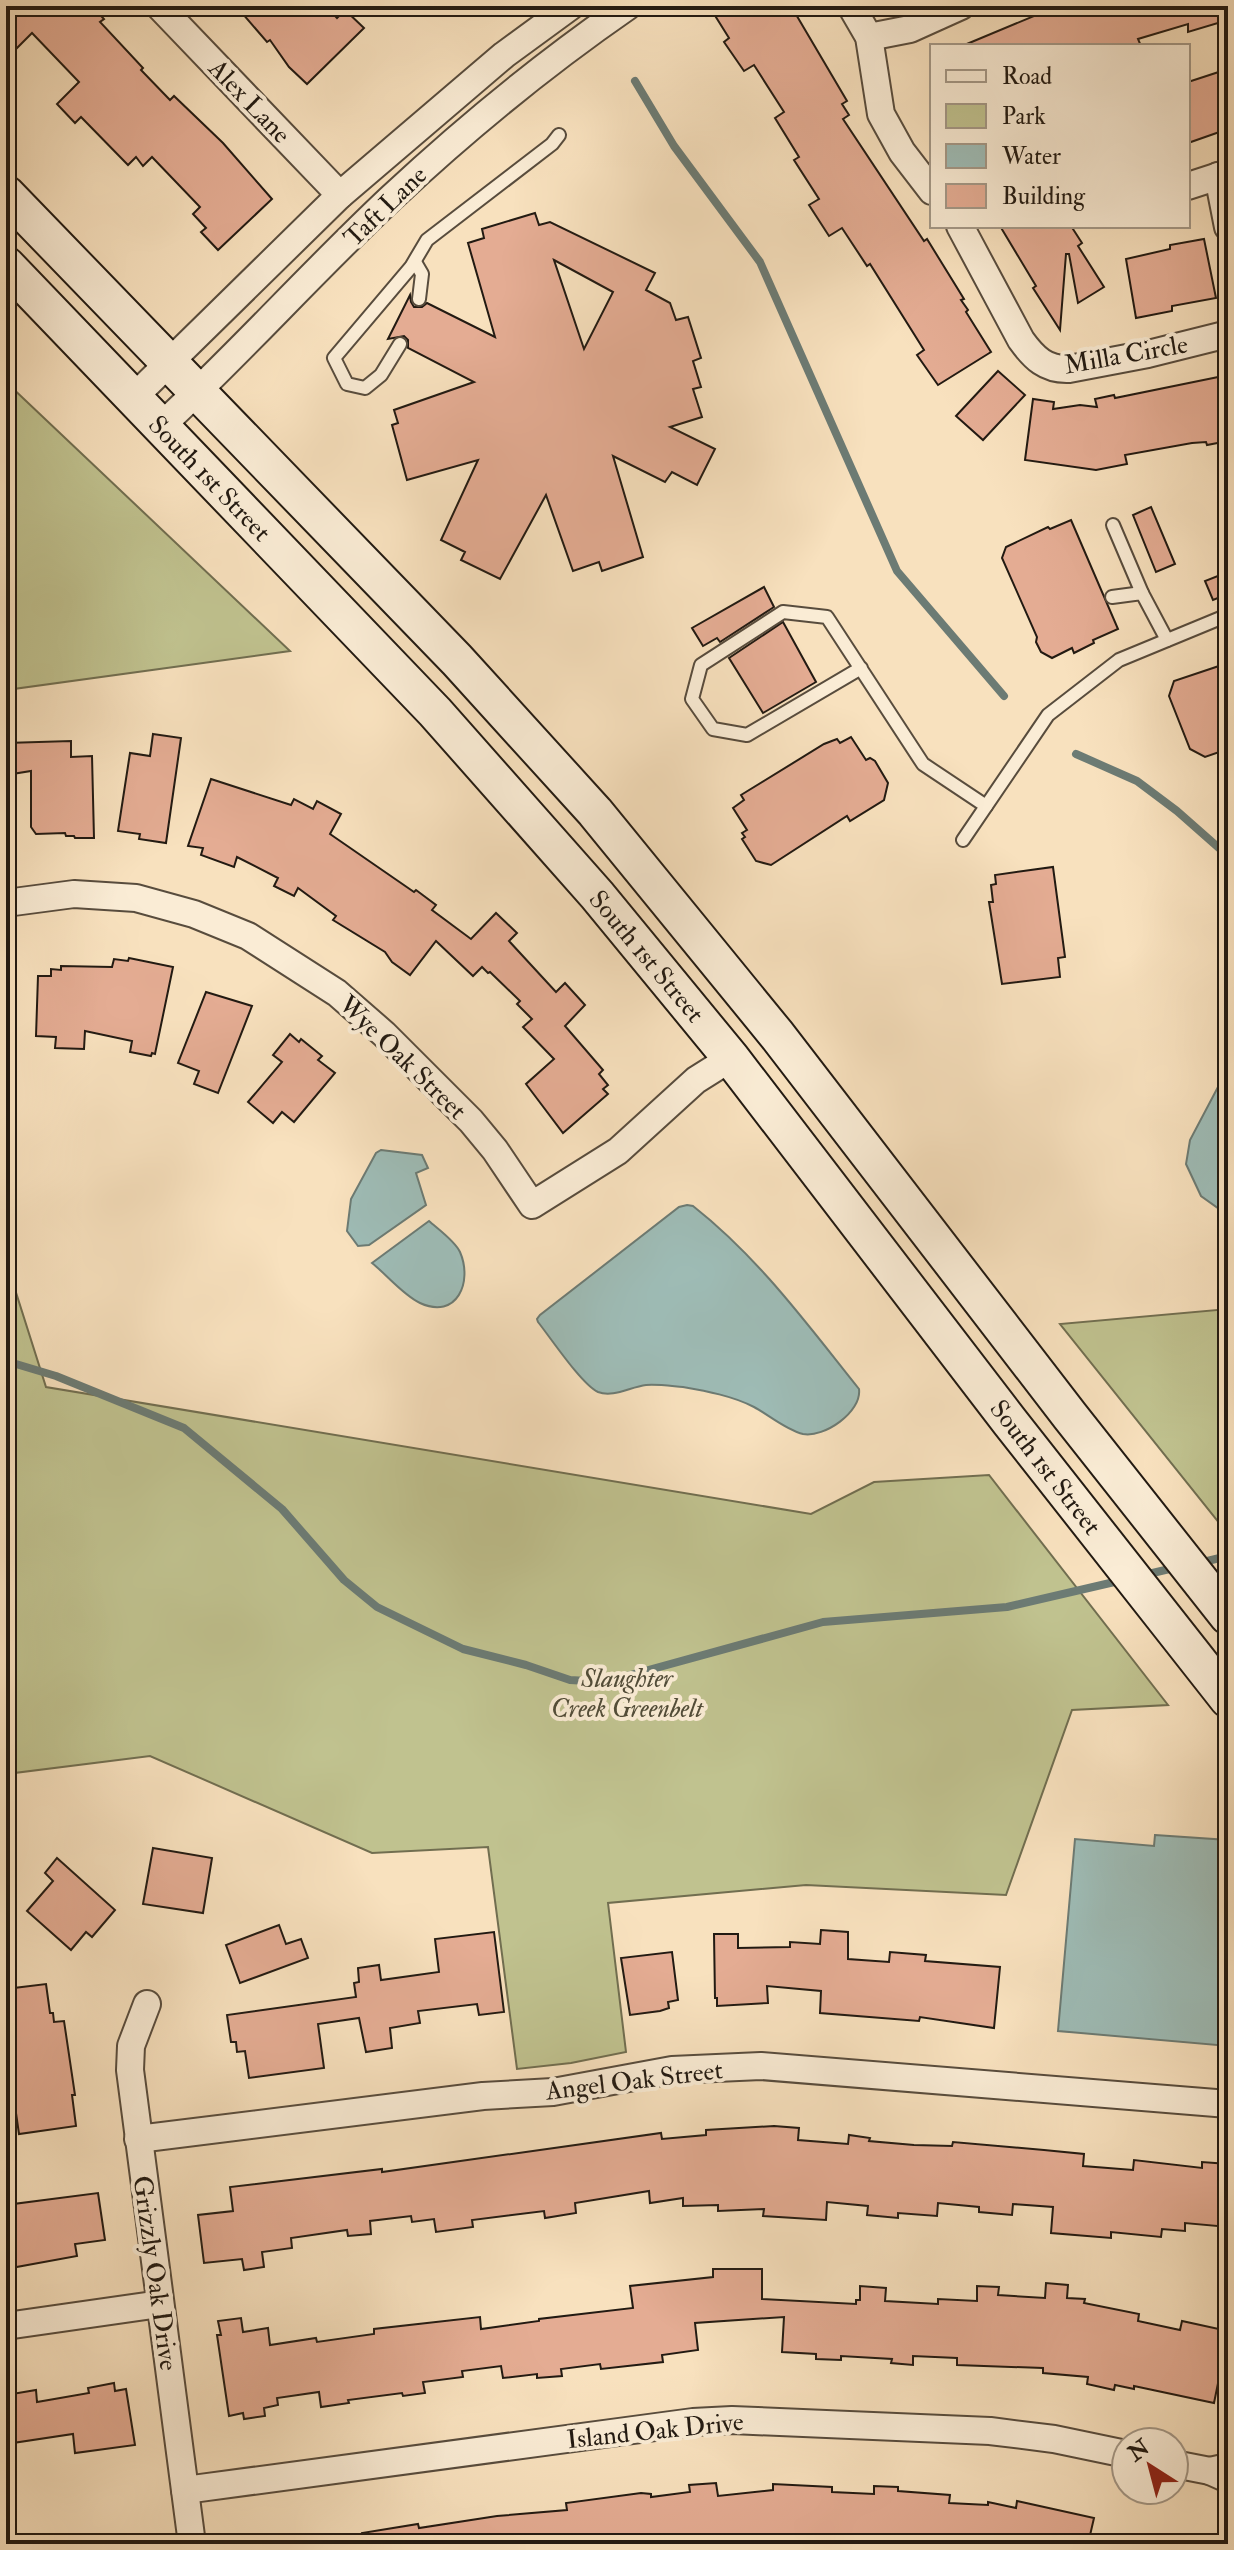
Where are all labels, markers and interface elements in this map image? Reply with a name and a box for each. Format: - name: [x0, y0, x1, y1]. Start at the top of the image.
- legend: [930, 44, 1190, 228]
- street label: Alex Lane: [201, 52, 297, 151]
- text: Road: [1002, 61, 1052, 92]
- text: Park: [1002, 101, 1046, 132]
- text: Water: [1001, 141, 1061, 172]
- street label: Taft Lane: [337, 159, 434, 254]
- text: Building: [1002, 181, 1086, 212]
- street label: Milla Circle: [1062, 328, 1191, 382]
- street label: South 1st Street: [141, 409, 277, 548]
- street label: South 1st Street: [582, 884, 711, 1029]
- street label: Wye Oak Street: [331, 988, 473, 1127]
- street label: South 1st Street: [983, 1394, 1108, 1542]
- park label: Slaughter Creek Greenbelt: [551, 1663, 704, 1725]
- street label: Angel Oak Street: [543, 2054, 724, 2108]
- street label: Grizzly Oak Drive: [125, 2174, 185, 2373]
- street label: Island Oak Drive: [565, 2406, 745, 2456]
- north arrow: [1110, 2426, 1190, 2506]
- text: N: [1122, 2433, 1155, 2468]

